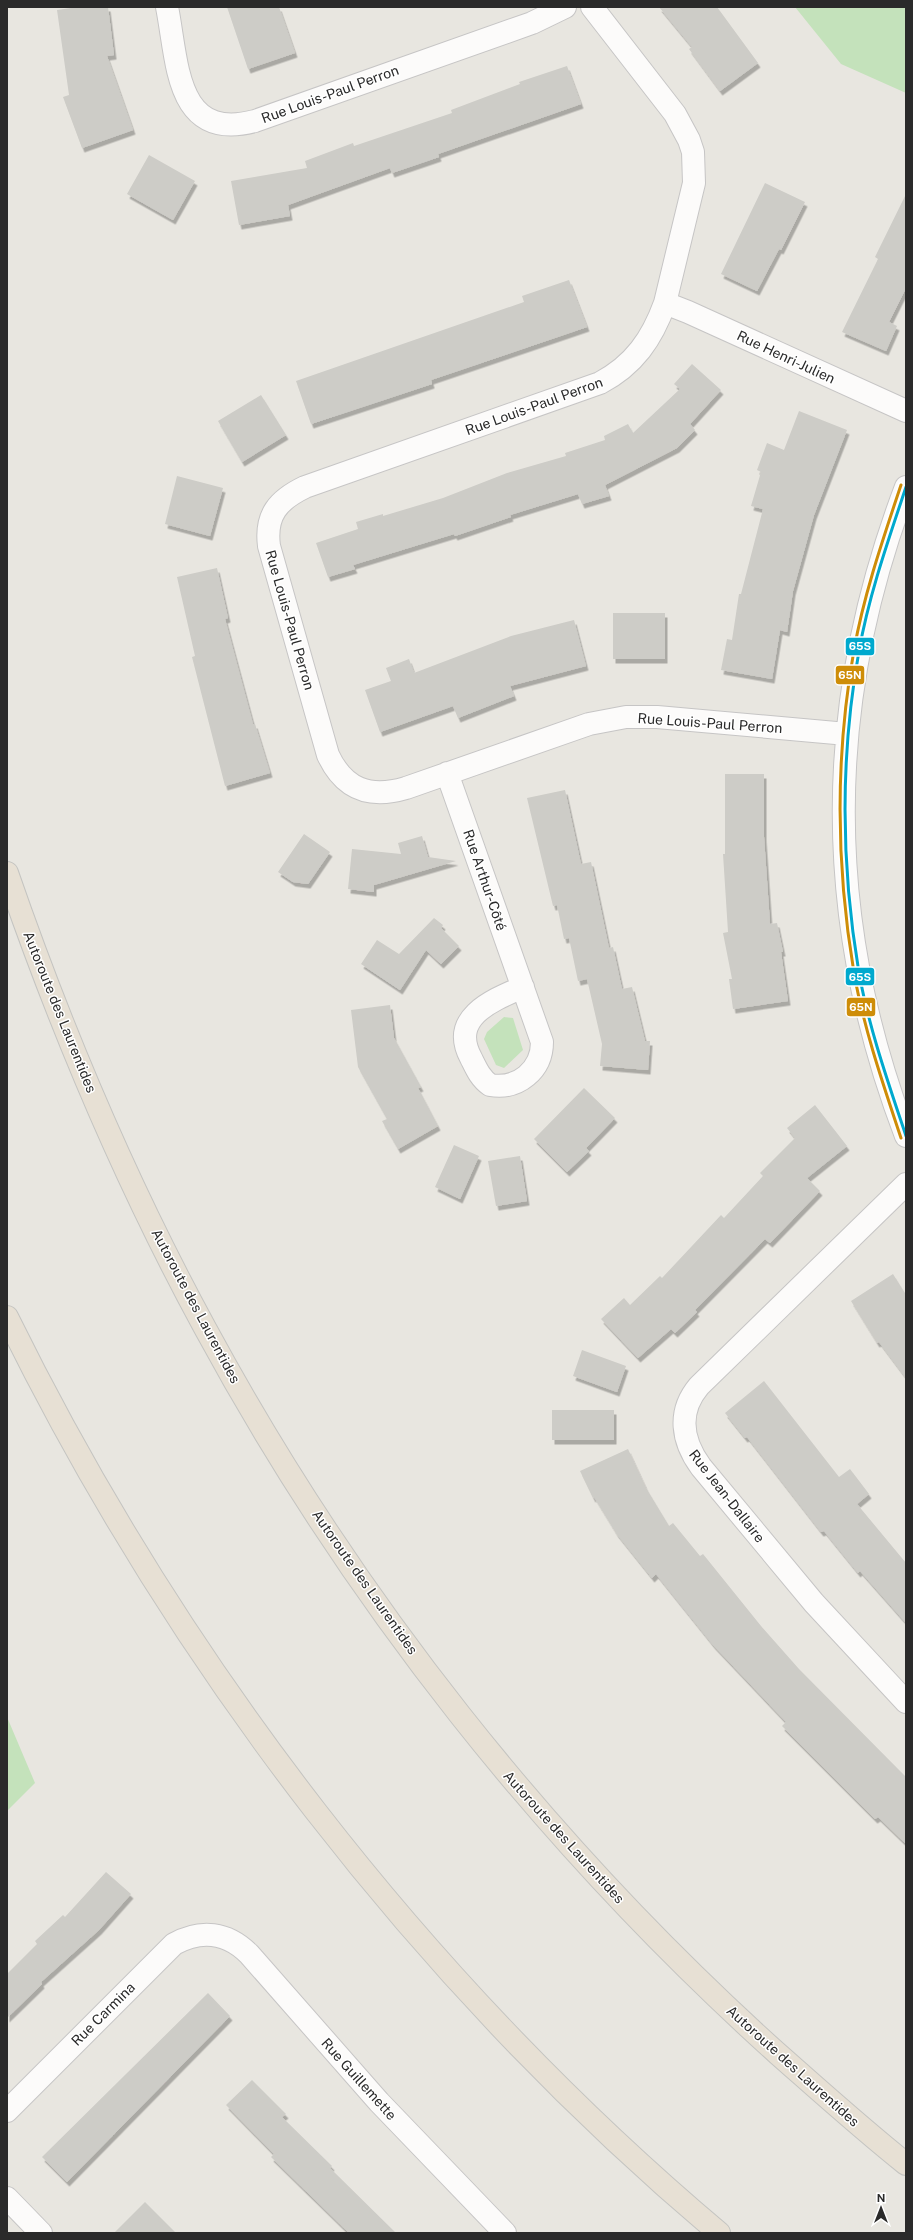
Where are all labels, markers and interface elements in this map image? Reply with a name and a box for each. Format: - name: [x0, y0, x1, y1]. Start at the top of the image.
- street label: Rue Louis-Paul Perron: [259, 62, 401, 126]
- street label: Rue Henri-Julien: [734, 327, 838, 387]
- street label: Rue Louis-Paul Perron: [463, 374, 605, 438]
- street label: Rue Louis-Paul Perron: [262, 548, 318, 692]
- line badge: 65S: [845, 637, 875, 656]
- text: 65S: [849, 640, 872, 652]
- line badge: 65N: [835, 665, 865, 685]
- text: 65N: [838, 669, 862, 681]
- street label: Rue Louis-Paul Perron: [637, 710, 783, 736]
- street label: Rue Arthur-Côté: [460, 827, 510, 933]
- street label: Autoroute des Laurentides: [20, 929, 100, 1095]
- line badge: 65S: [845, 967, 875, 986]
- text: 65S: [849, 971, 872, 983]
- line badge: 65N: [846, 997, 876, 1017]
- text: 65N: [849, 1001, 873, 1013]
- street label: Autoroute des Laurentides: [148, 1226, 244, 1386]
- street label: Rue Jean-Dallaire: [686, 1446, 768, 1546]
- street label: Autoroute des Laurentides: [309, 1507, 421, 1657]
- street label: Autoroute des Laurentides: [500, 1768, 628, 1906]
- street label: Rue Carmina: [68, 1979, 138, 2049]
- street label: Autoroute des Laurentides: [724, 2002, 862, 2130]
- street label: Rue Guillemette: [318, 2035, 400, 2123]
- north arrow: [861, 2188, 901, 2228]
- text: N: [877, 2192, 885, 2204]

